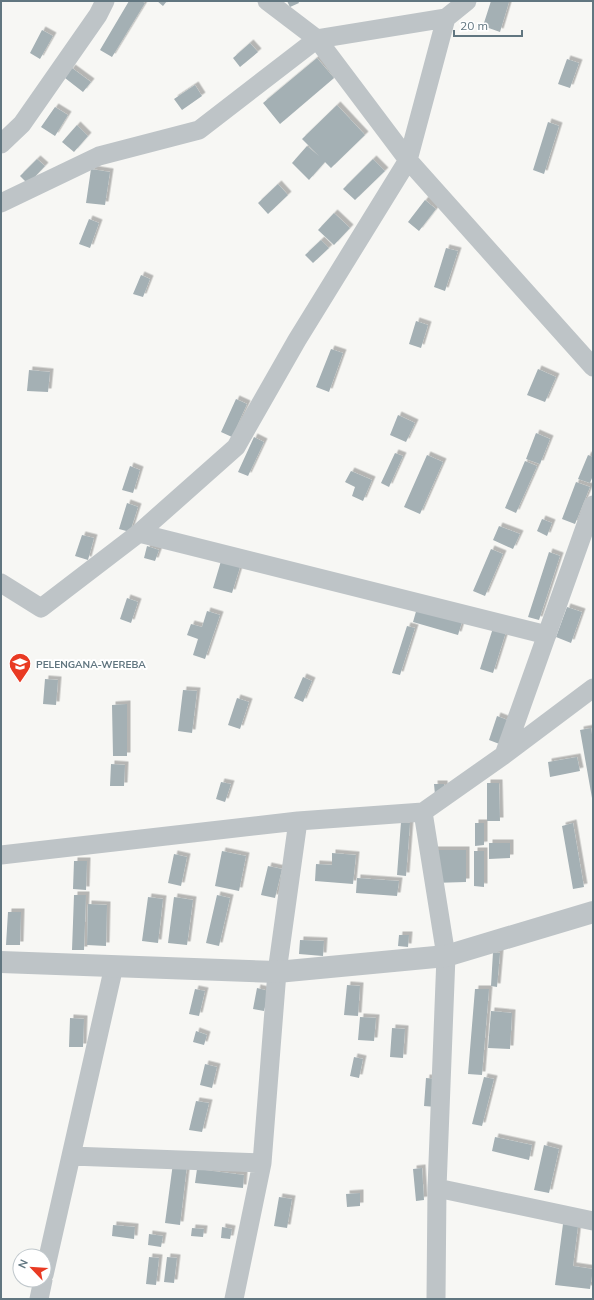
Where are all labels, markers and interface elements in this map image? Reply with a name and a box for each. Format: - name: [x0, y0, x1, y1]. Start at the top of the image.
- scale bar: [454, 12, 522, 38]
- text: 20 m: [460, 18, 488, 33]
- school or university icon: PELENGANA-WEREBA: [7, 651, 33, 684]
- place label: PELENGANA-WEREBA: [36, 658, 146, 671]
- north arrow: [12, 1248, 52, 1288]
- text: N: [15, 1257, 31, 1270]

